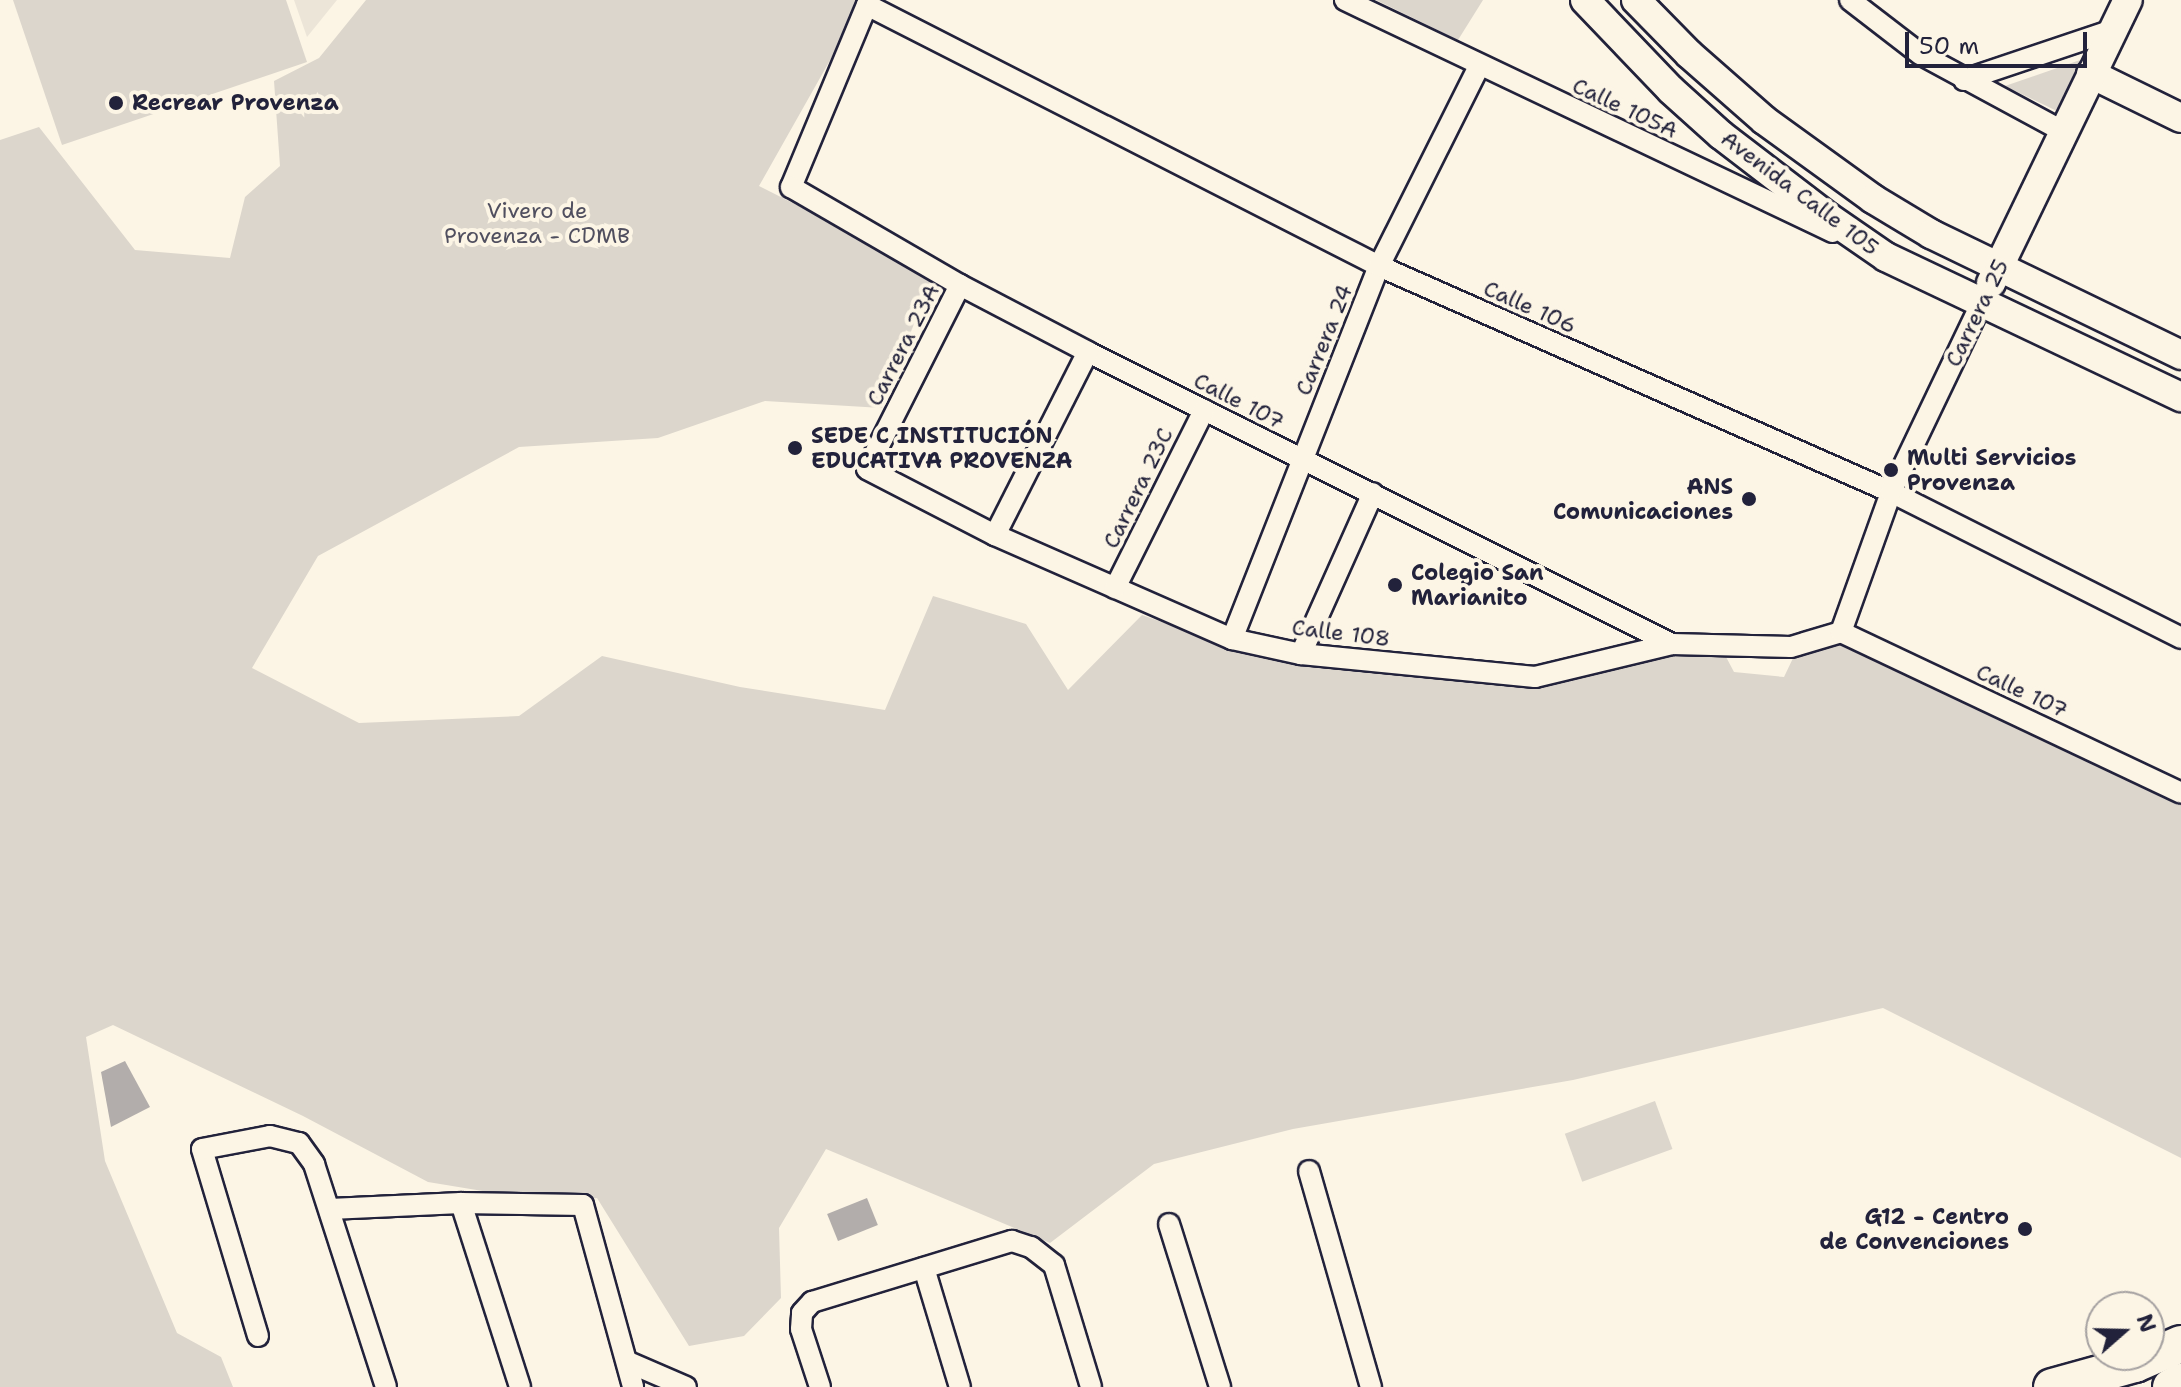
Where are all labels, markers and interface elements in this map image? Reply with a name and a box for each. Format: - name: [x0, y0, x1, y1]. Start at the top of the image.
- scale bar: [1909, 16, 2091, 66]
- text: 50 m: [1919, 30, 1979, 62]
- street label: Calle 105A: [1568, 72, 1682, 144]
- place label: Recrear Provenza: [132, 90, 339, 116]
- marker: Recrear Provenza: [107, 94, 125, 112]
- street label: Avenida Calle 105: [1716, 125, 1884, 261]
- park label: Vivero de Provenza - CDMB: [444, 197, 630, 248]
- street label: Carrera 25: [1940, 255, 2014, 371]
- street label: Calle 106: [1480, 275, 1580, 339]
- street label: Carrera 23A: [861, 280, 945, 410]
- street label: Carrera 24: [1290, 281, 1358, 399]
- street label: Calle 107: [1189, 367, 1289, 435]
- place label: SEDE C INSTITUCIÓN EDUCATIVA PROVENZA: [811, 422, 1072, 474]
- street label: Carrera 23C: [1097, 423, 1179, 553]
- marker: SEDE C INSTITUCIÓN EDUCATIVA PROVENZA: [786, 439, 804, 457]
- place label: Multi Servicios Provenza: [1907, 444, 2076, 496]
- marker: Multi Servicios Provenza: [1882, 461, 1900, 479]
- place label: ANS Comunicaciones: [1553, 473, 1733, 524]
- marker: ANS Comunicaciones: [1740, 490, 1758, 508]
- place label: Colegio San Marianito: [1411, 559, 1544, 610]
- marker: Colegio San Marianito: [1386, 576, 1404, 594]
- street label: Calle 108: [1290, 614, 1392, 652]
- street label: Calle 107: [1972, 658, 2072, 724]
- place label: G12 - Centro de Convenciones: [1820, 1203, 2009, 1254]
- marker: G12 - Centro de Convenciones: [2016, 1220, 2034, 1238]
- north arrow: [2085, 1291, 2165, 1371]
- text: N: [2130, 1310, 2163, 1336]

